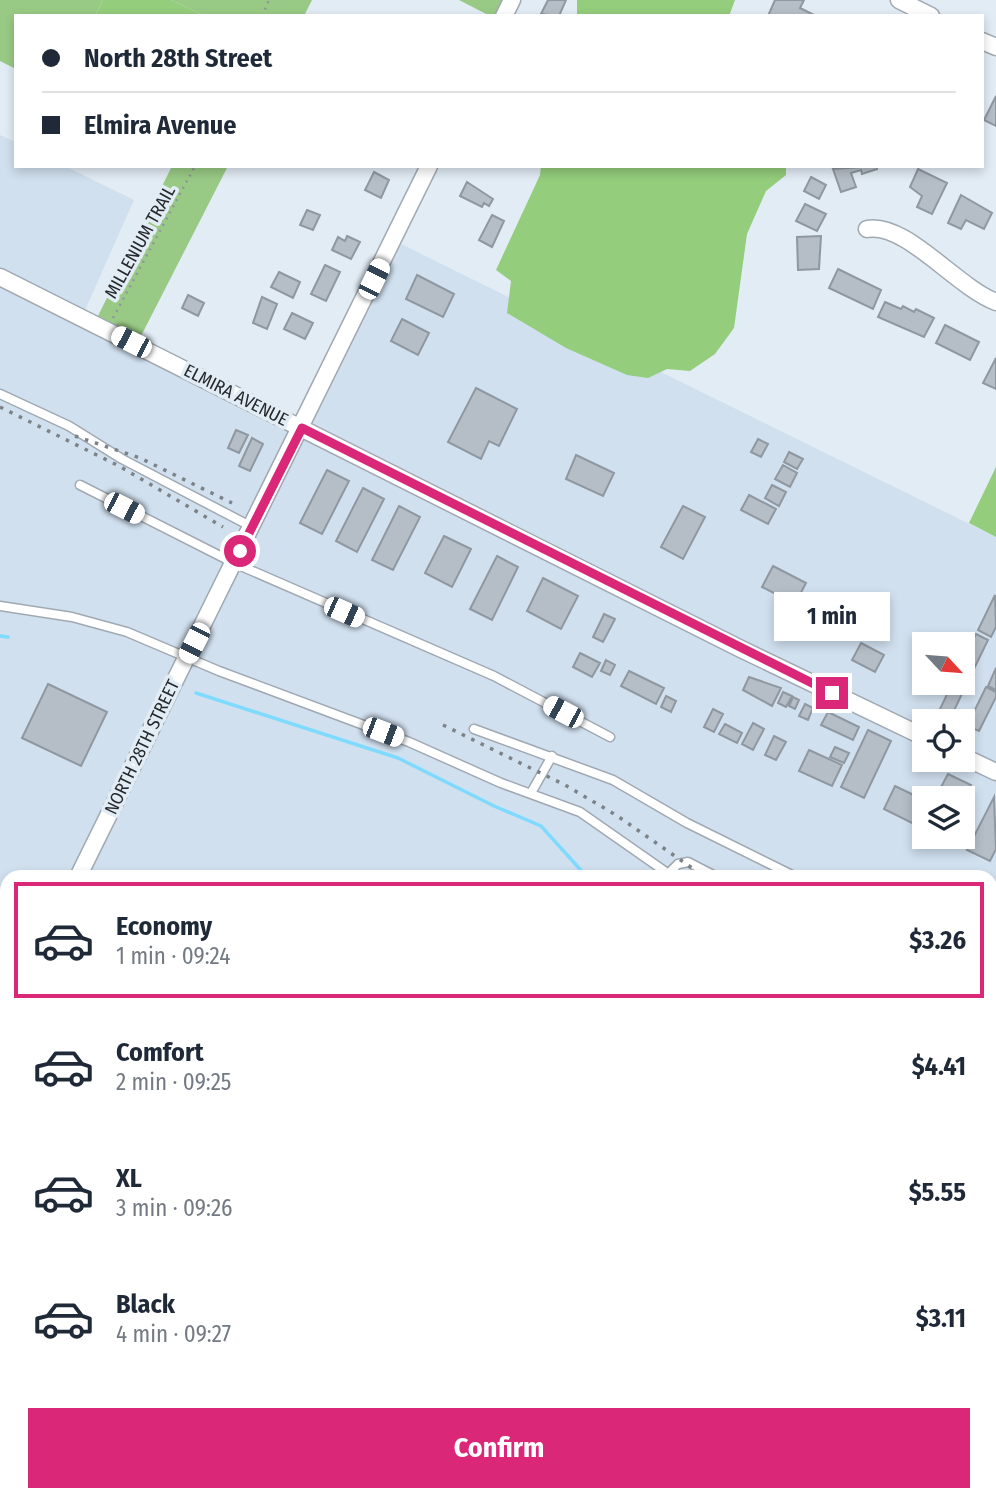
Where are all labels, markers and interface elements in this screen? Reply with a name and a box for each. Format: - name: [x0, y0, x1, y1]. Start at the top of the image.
- text: North 28th Street: [84, 43, 272, 74]
- text: Elmira Avenue: [84, 110, 236, 141]
- street label: MILLENIUM TRAIL: [100, 182, 180, 302]
- car: [356, 256, 393, 302]
- car: [108, 323, 155, 361]
- street label: ELMIRA AVENUE: [180, 359, 292, 431]
- car: [101, 489, 148, 527]
- route start: [224, 535, 256, 567]
- callout: 1 min: [774, 592, 890, 640]
- car: [321, 594, 368, 630]
- text: 1 min: [807, 602, 857, 630]
- car: [176, 620, 213, 666]
- north arrow: [912, 632, 975, 695]
- map controls: [912, 632, 975, 849]
- street label: NORTH 28TH STREET: [100, 675, 184, 818]
- route end: [816, 677, 848, 709]
- car: [540, 693, 587, 731]
- button: locate: [912, 709, 975, 772]
- car: [360, 715, 407, 749]
- button: layers: [912, 786, 975, 849]
- icon: car: [32, 909, 95, 972]
- text: Economy: [116, 911, 212, 942]
- text: $3.26: [909, 925, 966, 956]
- text: 1 min · 09:24: [116, 942, 230, 970]
- icon: car: [32, 1035, 95, 1098]
- text: Comfort: [116, 1037, 204, 1068]
- text: $4.41: [912, 1051, 966, 1082]
- text: 2 min · 09:25: [116, 1068, 231, 1096]
- icon: car: [32, 1161, 95, 1224]
- text: XL: [116, 1163, 142, 1194]
- text: $5.55: [909, 1177, 966, 1208]
- text: 3 min · 09:26: [116, 1194, 232, 1222]
- icon: car: [32, 1287, 95, 1350]
- text: Black: [116, 1289, 175, 1320]
- text: $3.11: [916, 1303, 966, 1334]
- text: 4 min · 09:27: [116, 1320, 231, 1348]
- button: Confirm: [28, 1408, 970, 1488]

